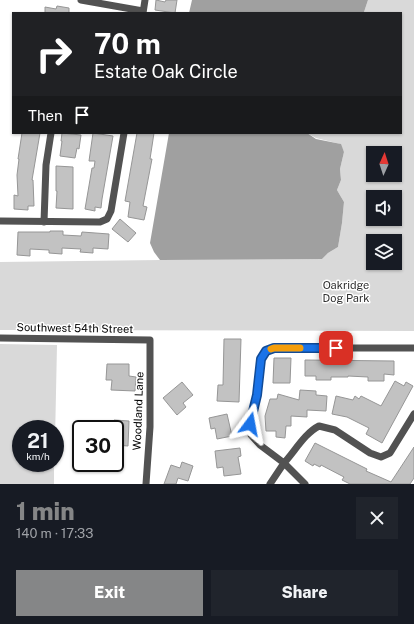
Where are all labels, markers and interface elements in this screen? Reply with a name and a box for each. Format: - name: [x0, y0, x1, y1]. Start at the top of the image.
- text: 70 m: [94, 27, 161, 60]
- icon: right: [28, 28, 80, 80]
- text: Estate Oak Circle: [94, 61, 238, 82]
- icon: arrive: [71, 104, 93, 126]
- text: Then: [28, 107, 63, 124]
- north arrow: [366, 146, 402, 182]
- map controls: [366, 146, 402, 270]
- button: sound: [366, 190, 402, 226]
- button: layers: [366, 234, 402, 270]
- park label: Oakridge Dog Park: [323, 279, 369, 304]
- street label: Southwest 54th Street: [16, 321, 134, 335]
- pin: [319, 331, 353, 365]
- icon: arrive: [325, 337, 347, 359]
- street label: Woodland Lane: [131, 371, 145, 451]
- position arrow: [229, 403, 271, 445]
- speed limit sign: 30: [72, 420, 124, 472]
- text: 21: [27, 429, 49, 453]
- text: km/h: [26, 450, 50, 462]
- text: 1 min: [16, 497, 75, 525]
- button: close: [356, 497, 398, 539]
- text: 140 m · 17:33: [16, 526, 93, 541]
- button: Exit: [16, 570, 203, 616]
- button: Share: [211, 570, 398, 616]

